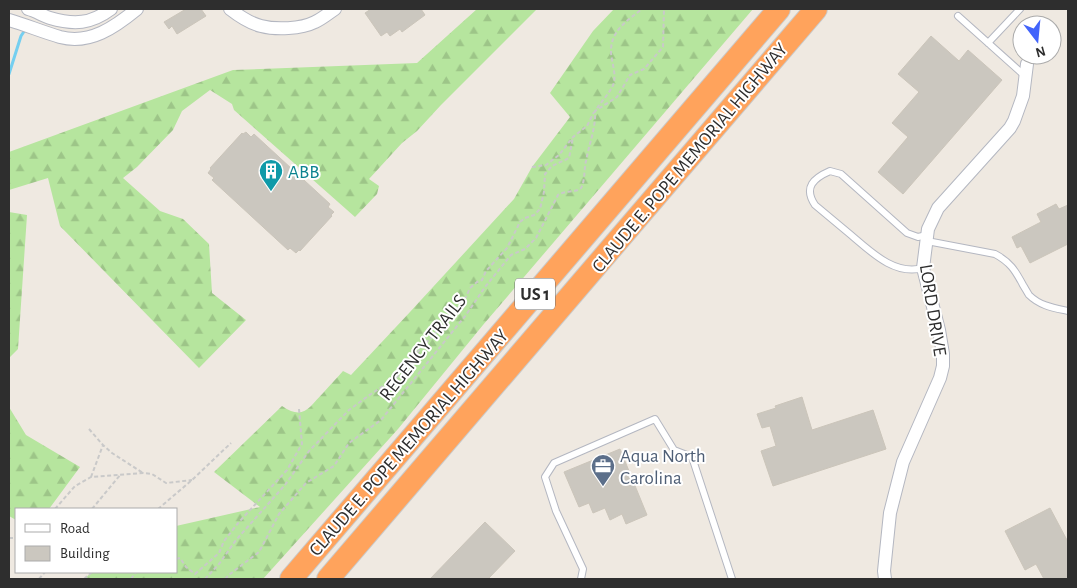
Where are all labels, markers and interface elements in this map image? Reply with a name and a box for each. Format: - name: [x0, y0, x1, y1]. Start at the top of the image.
- north arrow: [1012, 15, 1062, 65]
- street label: CLAUDE E. POPE MEMORIAL HIGHWAY: [589, 40, 792, 276]
- text: N: [1034, 43, 1047, 60]
- building icon: ABB: [258, 158, 284, 192]
- place label: ABB: [288, 163, 319, 182]
- street label: LORD DRIVE: [916, 263, 949, 358]
- road number: US 1: [515, 278, 555, 310]
- street label: REGENCY TRAILS: [376, 291, 470, 404]
- street label: CLAUDE E. POPE MEMORIAL HIGHWAY: [306, 326, 512, 560]
- place label: Aqua North Carolina: [620, 447, 706, 488]
- office icon: Aqua North Carolina: [590, 453, 616, 487]
- legend: [15, 508, 178, 573]
- text: Road: [60, 521, 90, 536]
- text: Building: [60, 546, 110, 561]

